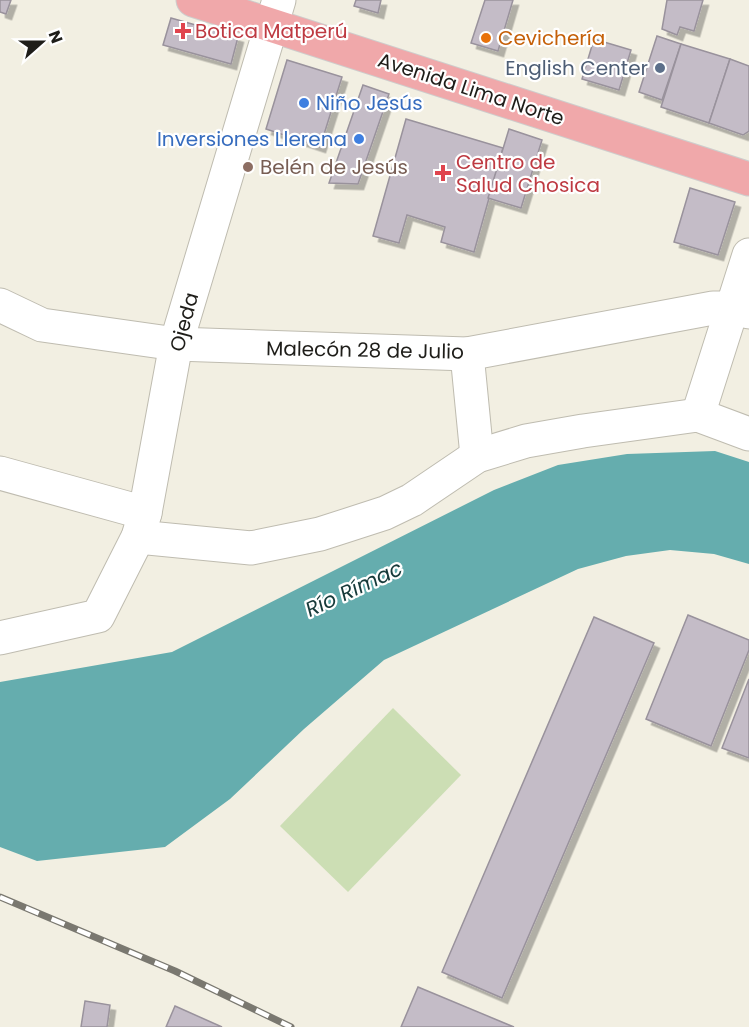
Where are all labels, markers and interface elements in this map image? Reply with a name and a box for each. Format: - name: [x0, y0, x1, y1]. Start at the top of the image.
- north arrow: [12, 12, 72, 72]
- place label: Botica Matperú: [195, 17, 347, 45]
- marker: Botica Matperú: [176, 24, 190, 38]
- place label: Cevichería: [498, 24, 605, 52]
- text: N: [43, 27, 68, 47]
- marker: Cevichería: [479, 31, 493, 45]
- street label: Avenida Lima Norte: [374, 46, 568, 132]
- place label: English Center: [505, 54, 648, 82]
- marker: English Center: [653, 61, 667, 75]
- place label: Niño Jesús: [316, 89, 423, 117]
- marker: Niño Jesús: [297, 96, 311, 110]
- place label: Inversiones Llerena: [157, 125, 347, 153]
- marker: Inversiones Llerena: [352, 132, 366, 146]
- place label: Centro de Salud Chosica: [456, 148, 600, 199]
- place label: Belén de Jesús: [260, 153, 408, 181]
- marker: Belén de Jesús: [241, 160, 255, 174]
- marker: Centro de Salud Chosica: [434, 164, 452, 182]
- street label: Ojeda: [163, 289, 205, 355]
- street label: Malecón 28 de Julio: [266, 334, 464, 366]
- water label: Río Rímac: [300, 553, 407, 624]

